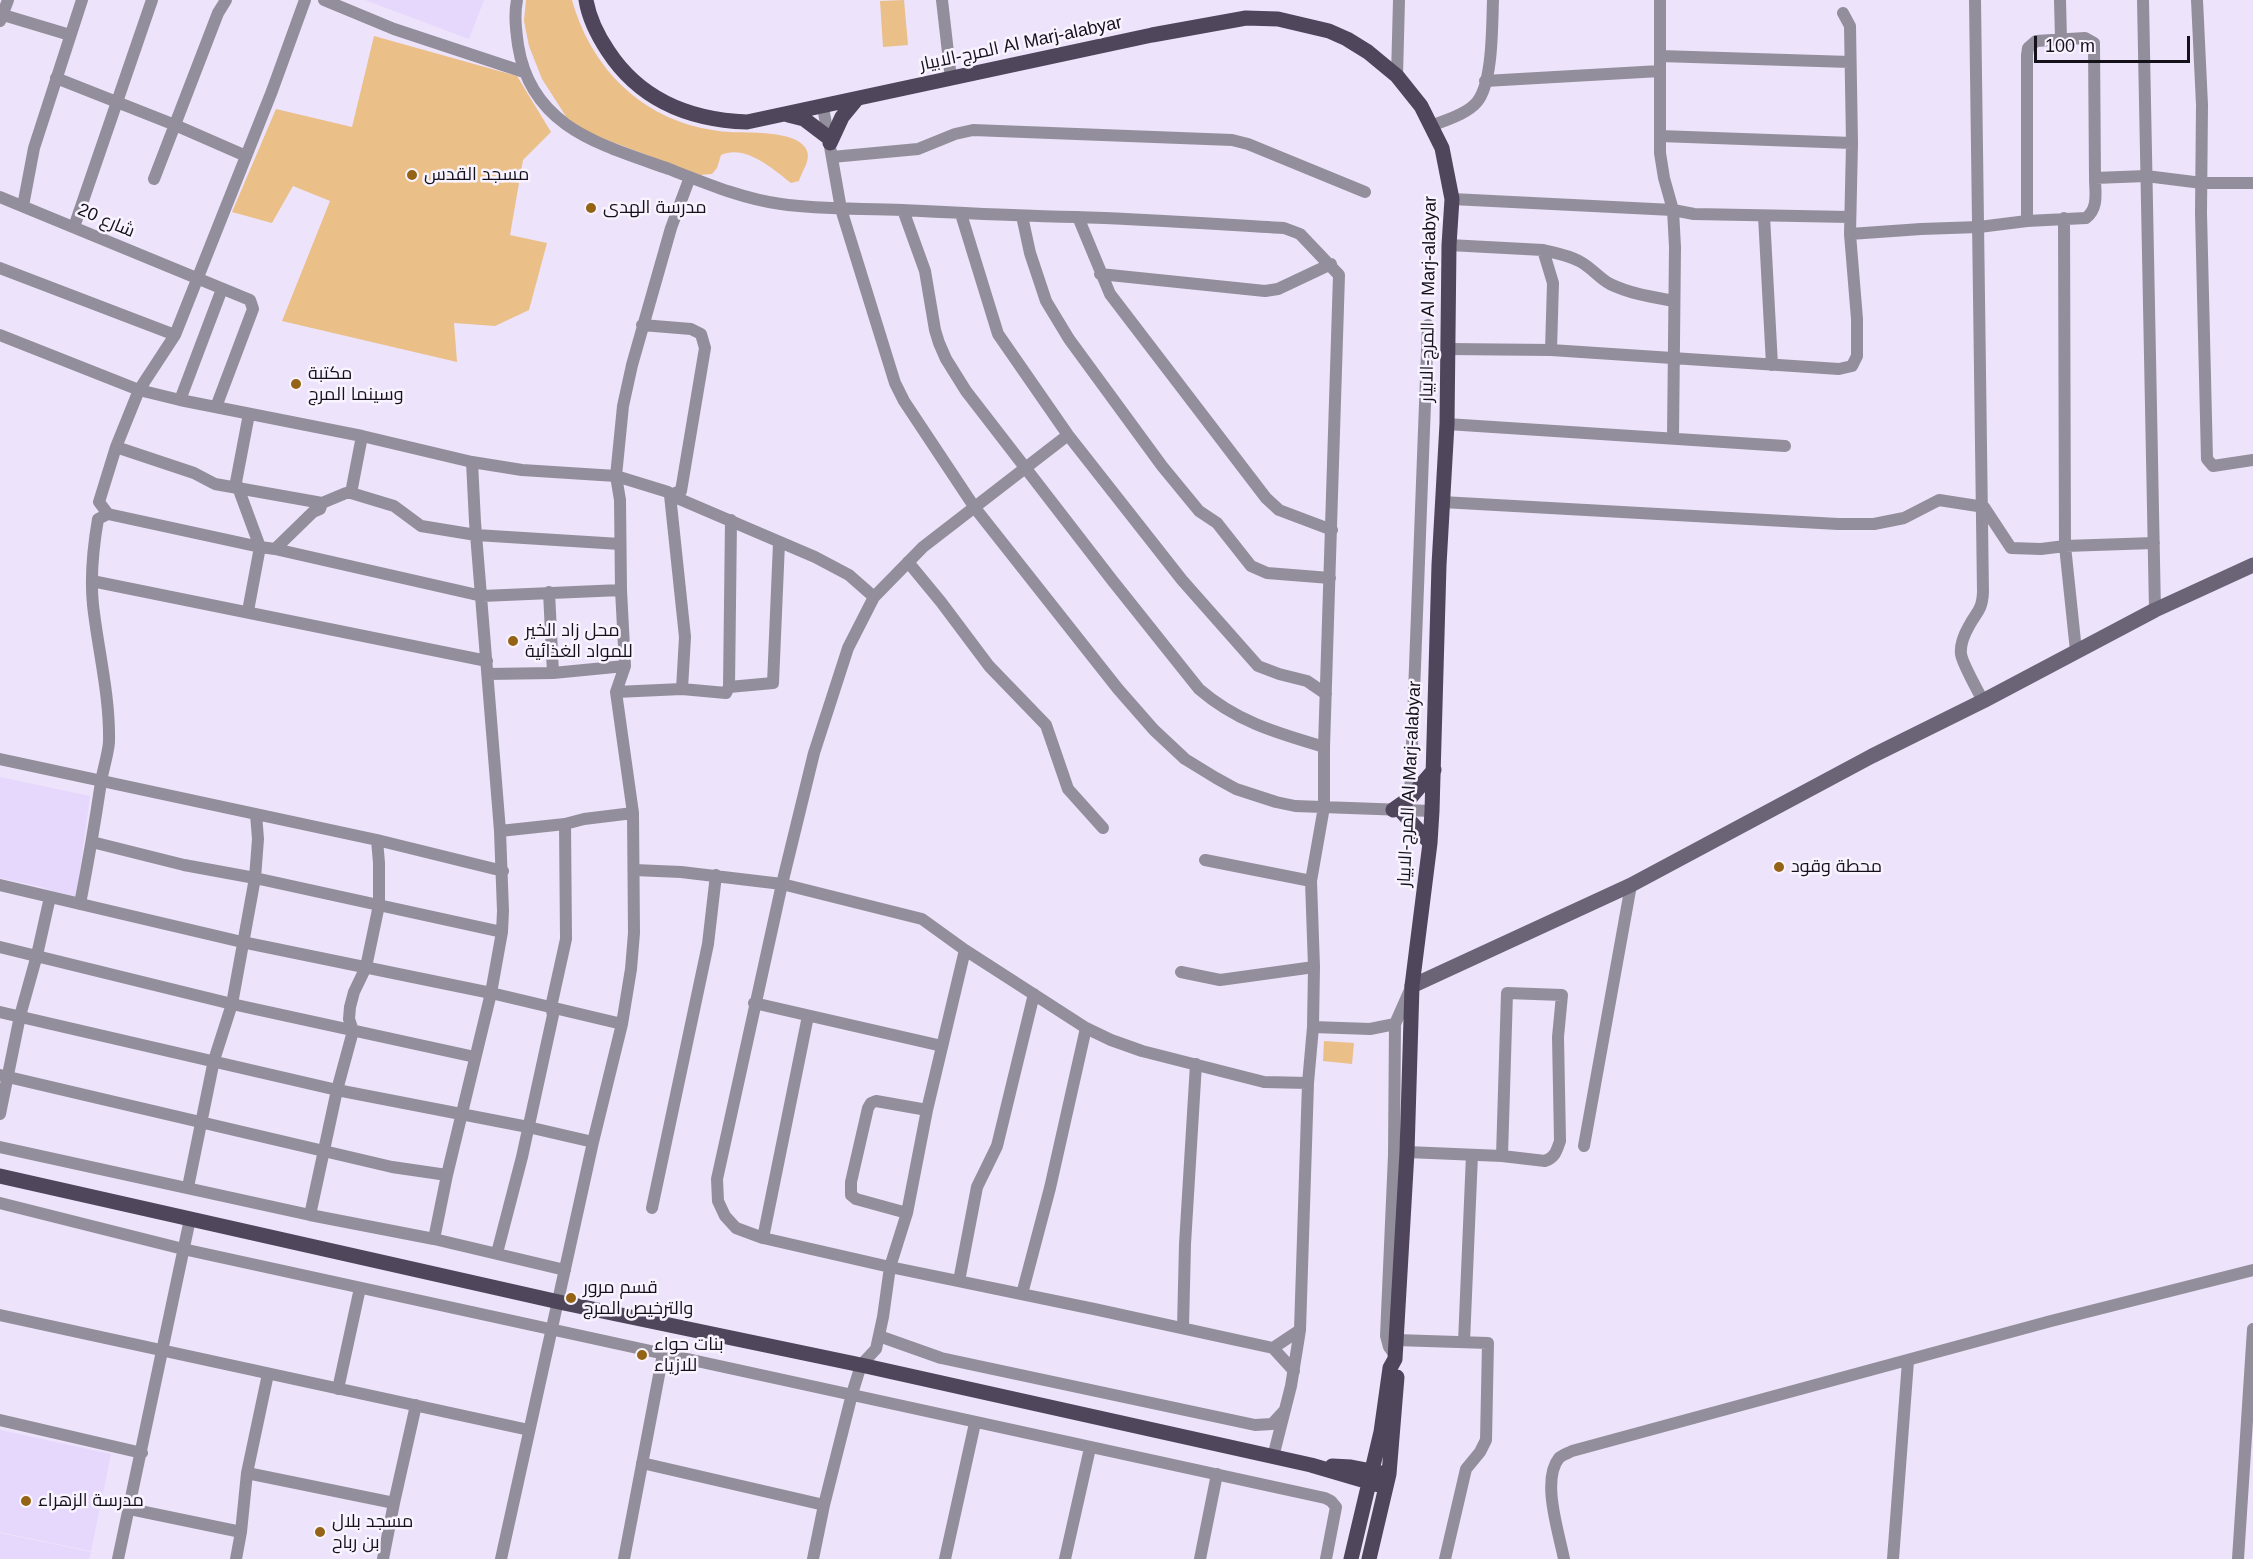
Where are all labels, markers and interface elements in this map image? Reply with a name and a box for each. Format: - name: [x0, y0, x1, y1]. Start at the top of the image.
- street label: المرج-الابيار Al Marj-alabyar: [918, 12, 1124, 76]
- scale bar: [2037, 24, 2193, 62]
- text: 100 m: [2045, 36, 2095, 56]
- place label: مسجد القدس: [424, 164, 529, 186]
- marker: مسجد القدس: [405, 168, 419, 182]
- street label: المرج-الابيار Al Marj-alabyar: [1416, 196, 1442, 402]
- place label: مدرسة الهدى: [603, 197, 707, 219]
- street label: شارع 20: [74, 199, 138, 243]
- marker: مدرسة الهدى: [584, 201, 598, 215]
- place label: مكتبة وسينما المرج: [308, 363, 404, 406]
- marker: مكتبة وسينما المرج: [289, 377, 303, 391]
- place label: محل زاد الخير للمواد الغذائية: [525, 620, 633, 662]
- marker: محل زاد الخير للمواد الغذائية: [506, 634, 520, 648]
- street label: المرج-الابيار Al Marj-alabyar: [1394, 680, 1426, 888]
- place label: محطة وقود: [1791, 856, 1882, 878]
- marker: محطة وقود: [1772, 860, 1786, 874]
- place label: قسم مرور والترخيص المرج: [583, 1277, 693, 1320]
- marker: قسم مرور والترخيص المرج: [564, 1291, 578, 1305]
- place label: بنات حواء للازياء: [654, 1334, 724, 1376]
- marker: بنات حواء للازياء: [635, 1348, 649, 1362]
- place label: مدرسة الزهراء: [38, 1490, 144, 1512]
- marker: مدرسة الزهراء: [19, 1494, 33, 1508]
- place label: مسجد بلال بن رباح: [332, 1511, 413, 1553]
- marker: مسجد بلال بن رباح: [313, 1525, 327, 1539]

